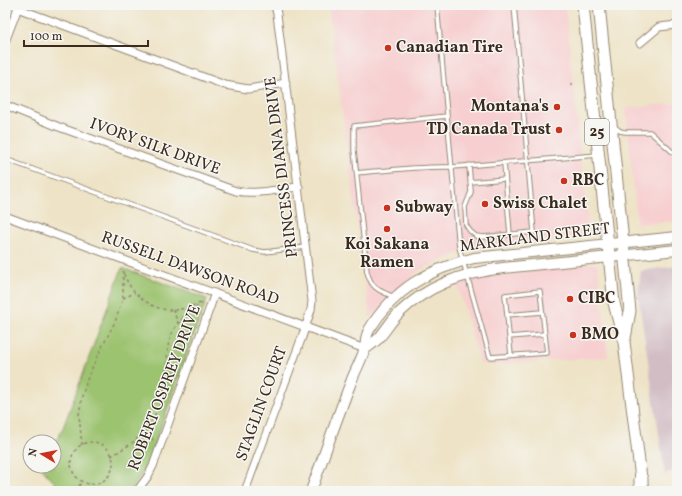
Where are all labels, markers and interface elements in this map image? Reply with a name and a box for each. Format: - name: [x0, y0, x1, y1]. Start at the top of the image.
- scale bar: [24, 22, 148, 48]
- text: 100 m: [30, 29, 63, 45]
- place label: Canadian Tire: [396, 37, 503, 59]
- marker: Canadian Tire: [383, 43, 393, 53]
- street label: PRINCESS DIANA DRIVE: [260, 75, 304, 259]
- place label: Montana's: [471, 96, 549, 118]
- marker: Montana's: [552, 102, 562, 112]
- street label: IVORY SILK DRIVE: [87, 113, 223, 181]
- place label: TD Canada Trust: [426, 119, 551, 141]
- road number: 25: [585, 119, 609, 145]
- marker: TD Canada Trust: [554, 125, 564, 135]
- place label: RBC: [572, 170, 604, 192]
- marker: RBC: [559, 176, 569, 186]
- place label: Swiss Chalet: [493, 193, 587, 215]
- place label: Subway: [395, 197, 453, 219]
- marker: Swiss Chalet: [480, 199, 490, 209]
- marker: Subway: [382, 203, 392, 213]
- street label: MARKLAND STREET: [459, 218, 611, 258]
- marker: Koi Sakana Ramen: [382, 224, 392, 234]
- street label: RUSSELL DAWSON ROAD: [98, 227, 282, 312]
- place label: Koi Sakana Ramen: [345, 234, 429, 274]
- place label: CIBC: [578, 288, 615, 310]
- marker: CIBC: [565, 294, 575, 304]
- street label: ROBERT OSPREY DRIVE: [123, 302, 207, 474]
- place label: BMO: [581, 324, 619, 346]
- marker: BMO: [568, 330, 578, 340]
- street label: STAGLIN COURT: [231, 344, 293, 464]
- north arrow: [22, 434, 62, 474]
- text: N: [26, 447, 42, 458]

